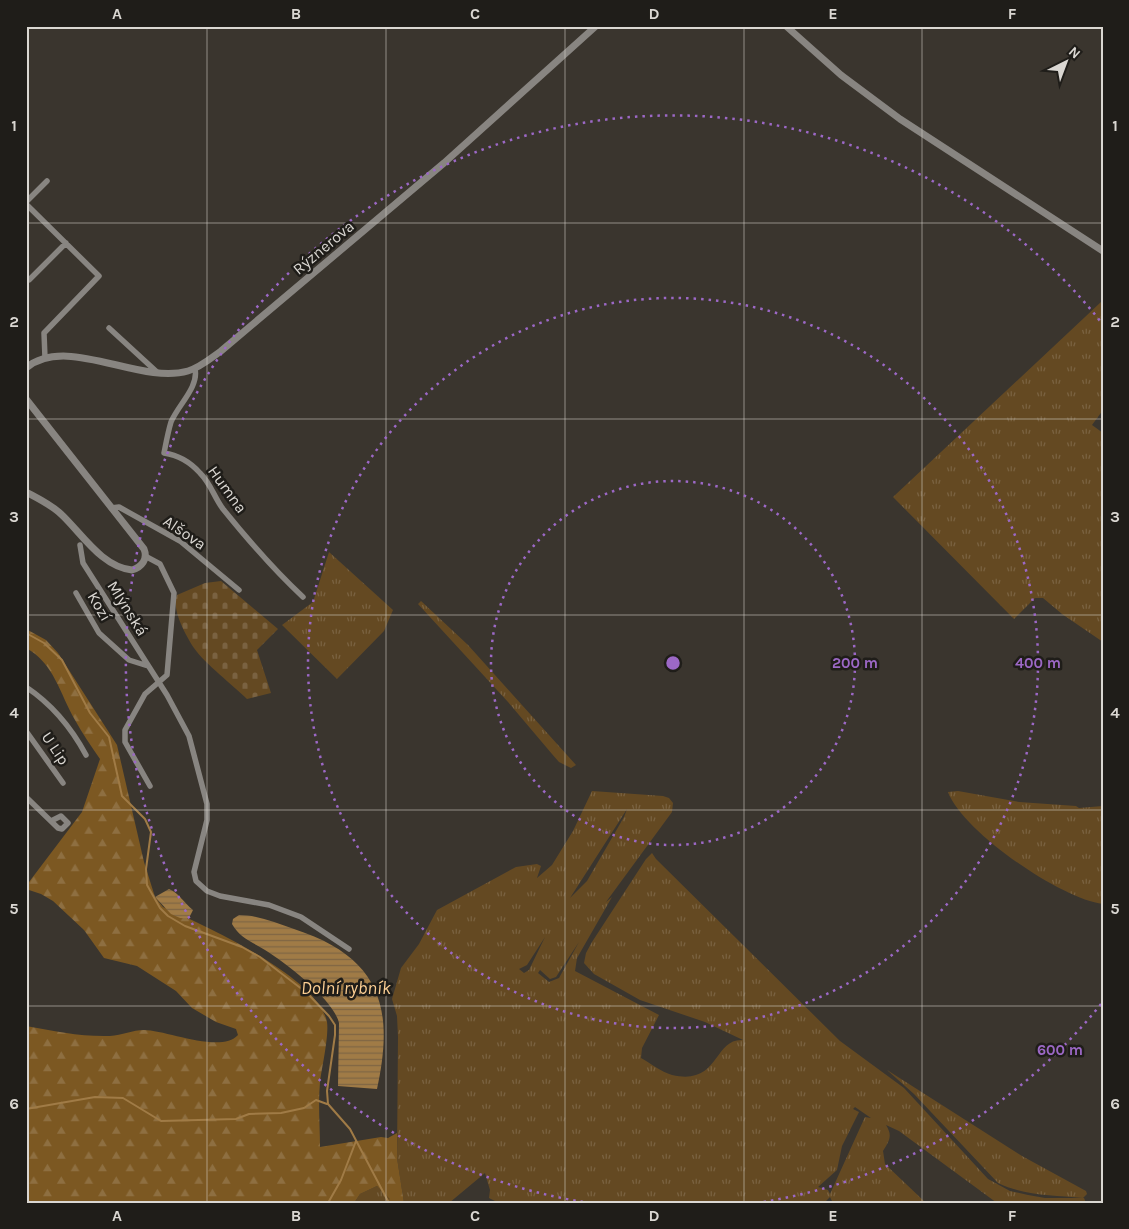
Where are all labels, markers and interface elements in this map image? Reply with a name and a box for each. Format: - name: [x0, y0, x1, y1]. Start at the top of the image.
- text: A: [112, 4, 122, 23]
- text: B: [291, 4, 301, 23]
- text: C: [470, 4, 480, 23]
- text: D: [649, 4, 660, 23]
- text: E: [828, 4, 838, 23]
- text: F: [1008, 4, 1017, 23]
- north arrow: [1042, 38, 1092, 88]
- text: N: [1065, 43, 1084, 62]
- text: 1: [11, 116, 17, 135]
- text: 1: [1112, 116, 1118, 135]
- street label: Rýznerova: [289, 216, 358, 278]
- text: 2: [9, 312, 19, 331]
- text: 2: [1110, 312, 1120, 331]
- street label: Humna: [204, 462, 251, 517]
- text: 3: [9, 507, 19, 526]
- text: 3: [1110, 507, 1120, 526]
- street label: Alšova: [160, 511, 210, 554]
- street label: Mlýnská: [103, 577, 152, 639]
- street label: Kozí: [84, 588, 116, 625]
- centre of rings: [664, 654, 682, 672]
- text: 200 m: [832, 654, 878, 672]
- text: 400 m: [1015, 654, 1061, 672]
- text: 4: [9, 703, 19, 722]
- text: 4: [1110, 703, 1120, 722]
- street label: U Lip: [38, 728, 73, 768]
- text: 5: [9, 899, 19, 918]
- text: 5: [1110, 899, 1120, 918]
- water label: Dolní rybník: [301, 977, 392, 999]
- text: 600 m: [1037, 1041, 1083, 1059]
- text: 6: [9, 1094, 19, 1113]
- text: 6: [1110, 1094, 1120, 1113]
- text: A: [112, 1206, 122, 1225]
- text: B: [291, 1206, 301, 1225]
- text: C: [470, 1206, 480, 1225]
- text: D: [649, 1206, 660, 1225]
- text: E: [828, 1206, 838, 1225]
- text: F: [1008, 1206, 1017, 1225]

